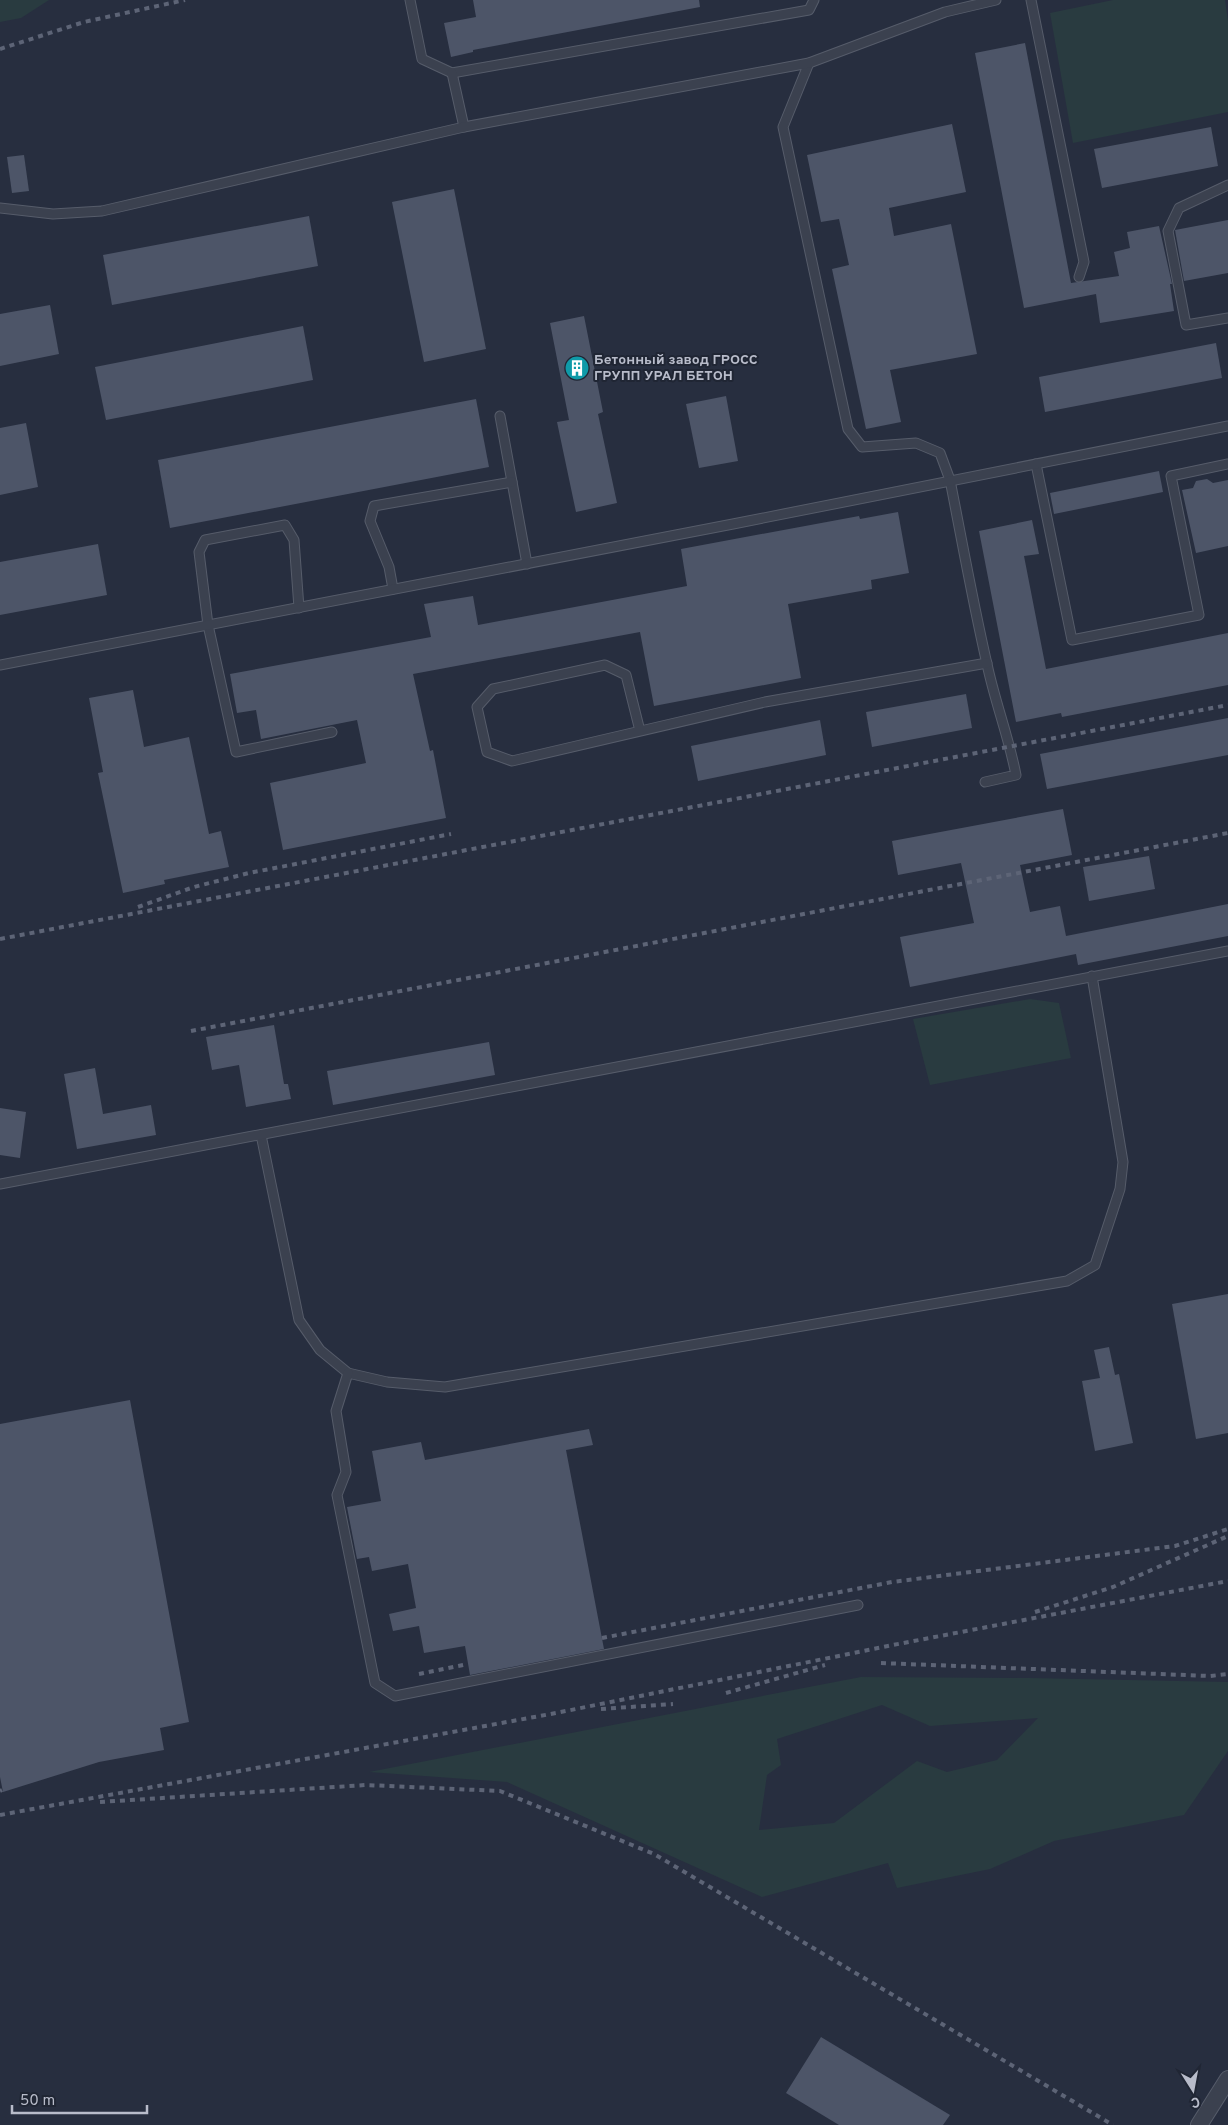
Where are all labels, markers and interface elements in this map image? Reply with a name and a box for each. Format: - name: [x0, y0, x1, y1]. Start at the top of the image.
- place label: Бетонный завод ГРОСС ГРУПП УРАЛ БЕТОН: [594, 352, 758, 385]
- building icon: Бетонный завод ГРОСС ГРУПП УРАЛ БЕТОН: [564, 355, 590, 381]
- north arrow: [1168, 2065, 1218, 2115]
- scale bar: [12, 2082, 148, 2114]
- text: 50 m: [20, 2092, 55, 2111]
- text: С: [1189, 2092, 1201, 2110]

